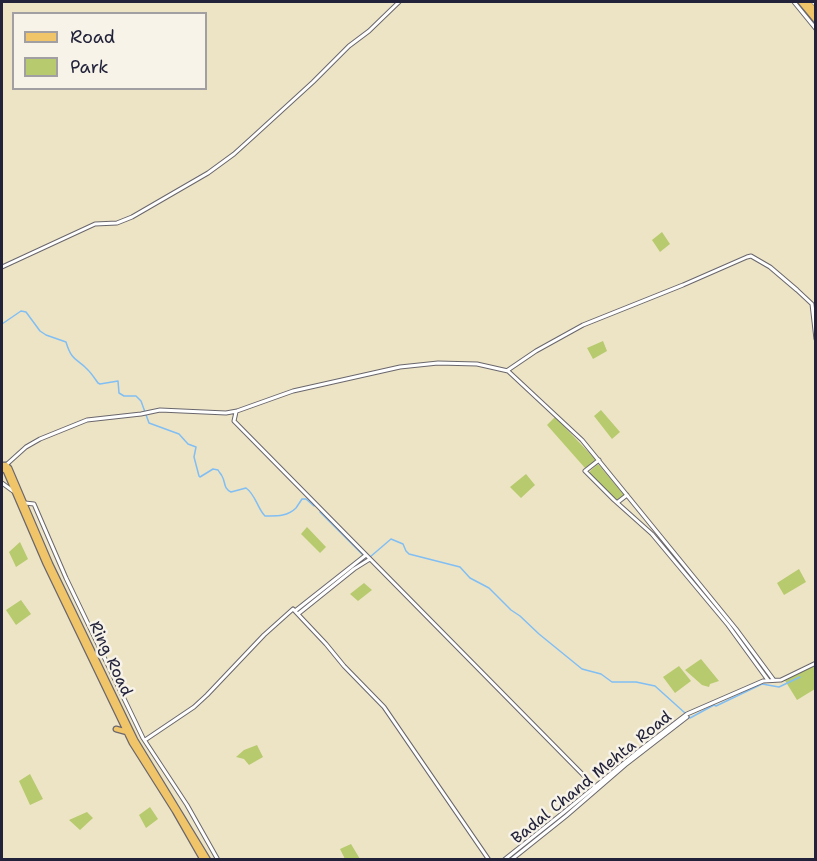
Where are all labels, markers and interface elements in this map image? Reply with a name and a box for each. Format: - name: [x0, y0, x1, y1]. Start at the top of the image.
- legend: [12, 12, 207, 90]
- text: Road: [70, 25, 115, 49]
- text: Park: [70, 55, 109, 79]
- street label: Ring Road: [84, 619, 136, 699]
- street label: Badal Chand Mehta Road: [508, 708, 676, 848]

